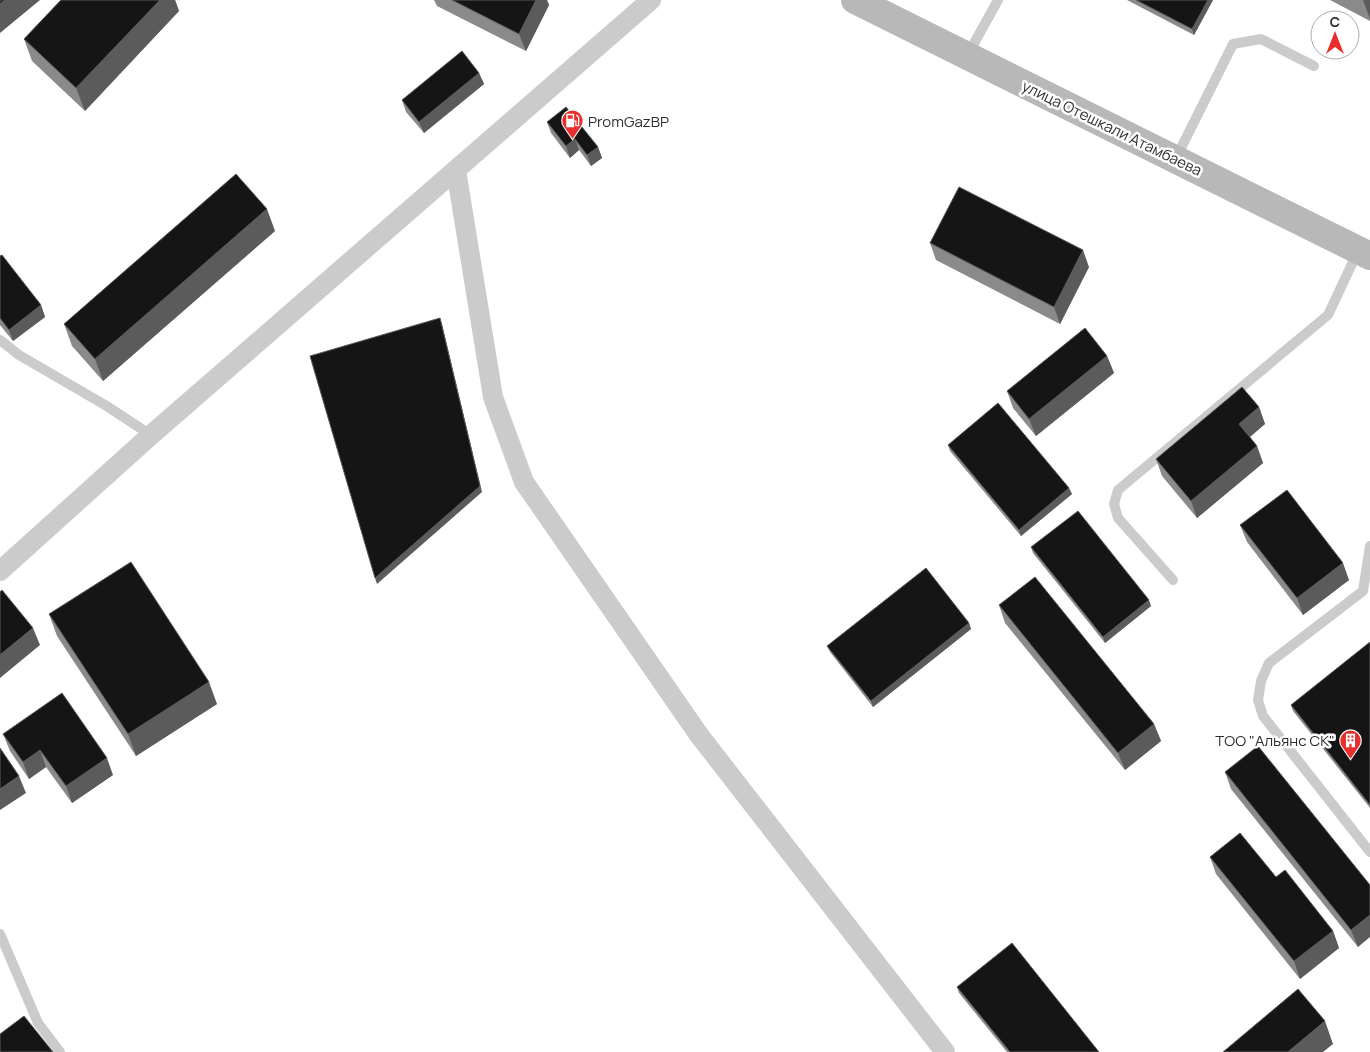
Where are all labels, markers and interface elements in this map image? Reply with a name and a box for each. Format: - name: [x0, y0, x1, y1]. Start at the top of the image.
- north arrow: [1310, 10, 1360, 60]
- text: С: [1330, 12, 1340, 31]
- street label: улица Отешкали Атамбаева: [1019, 75, 1205, 181]
- fuel station icon: PromGazBP: [560, 109, 584, 140]
- place label: PromGazBP: [588, 111, 669, 132]
- building icon: ТОО "Альянс СК": [1339, 728, 1363, 759]
- place label: ТОО "Альянс СК": [1215, 730, 1335, 751]

